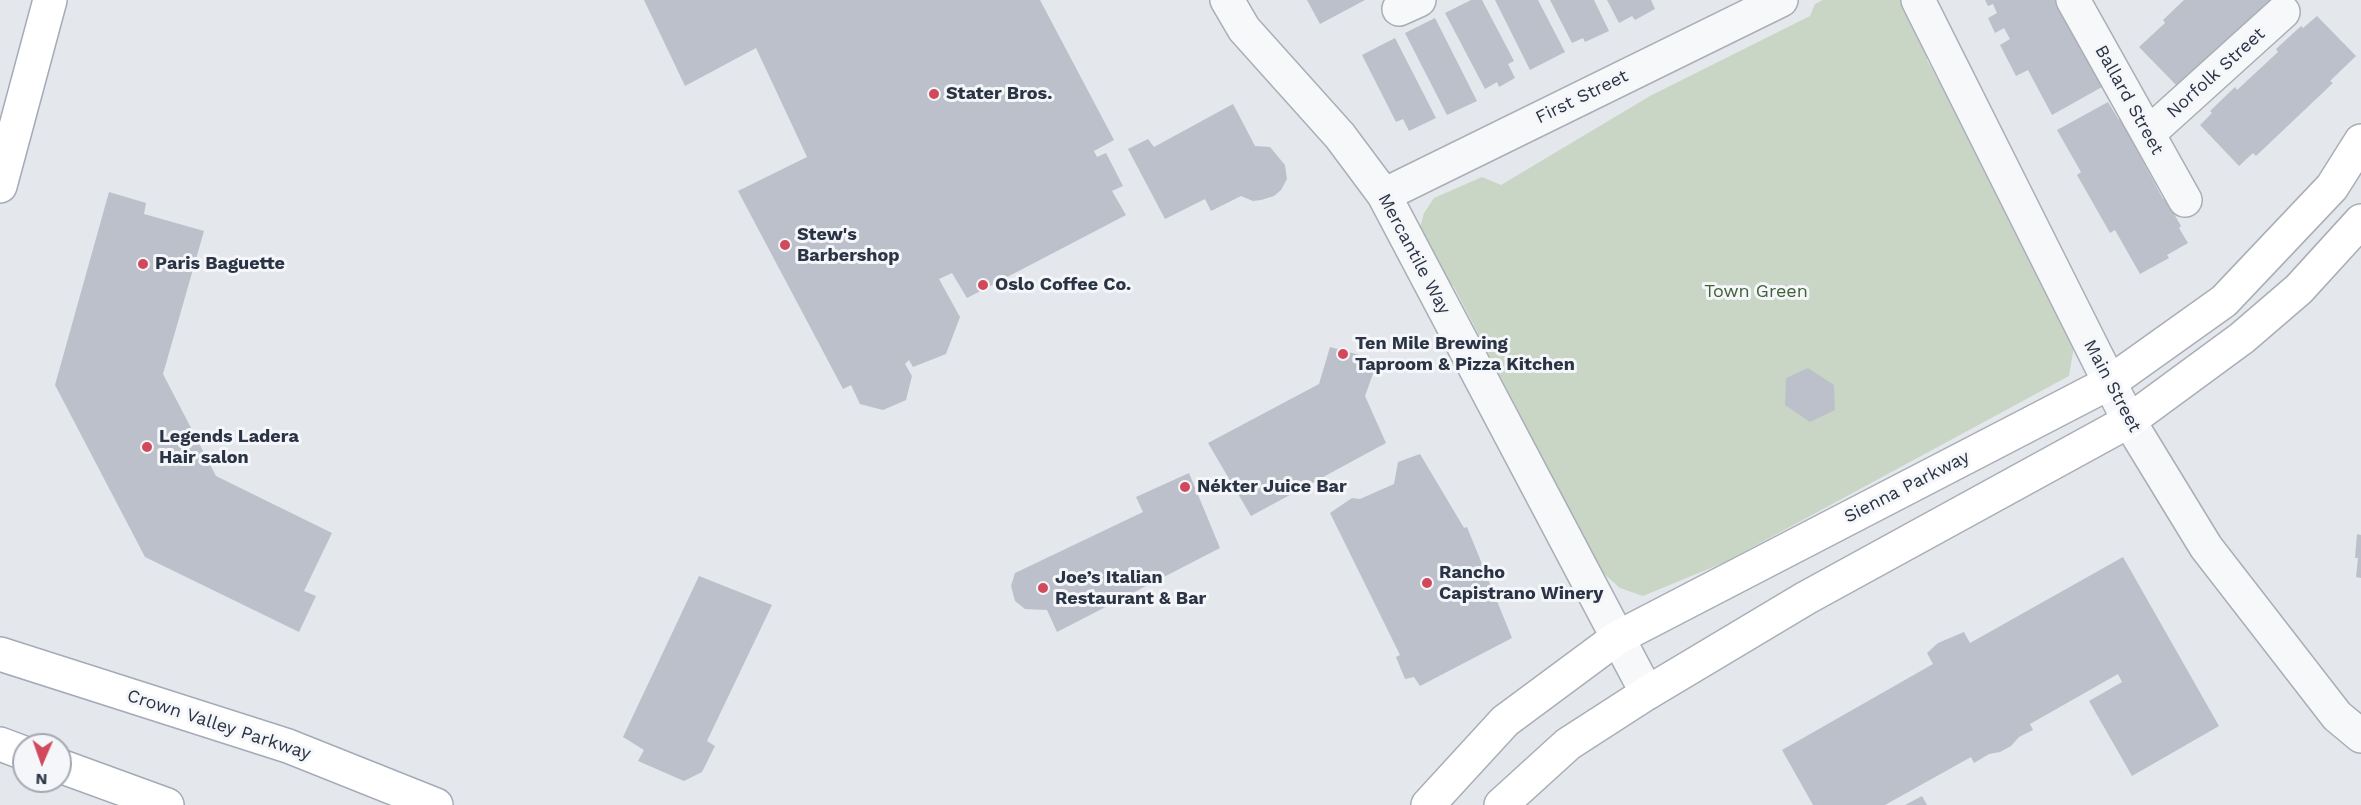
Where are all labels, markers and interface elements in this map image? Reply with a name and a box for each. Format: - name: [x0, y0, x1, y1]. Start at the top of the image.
- street label: Norfolk Street: [2162, 23, 2270, 123]
- street label: Ballard Street: [2090, 41, 2168, 159]
- street label: First Street: [1532, 65, 1632, 129]
- place label: Stater Bros.: [946, 83, 1052, 105]
- marker: Stater Bros.: [927, 87, 941, 101]
- street label: Mercantile Way: [1373, 190, 1455, 318]
- place label: Stew's Barbershop: [797, 224, 900, 266]
- marker: Stew's Barbershop: [778, 238, 792, 252]
- place label: Paris Baguette: [155, 253, 285, 275]
- marker: Paris Baguette: [136, 257, 150, 271]
- place label: Oslo Coffee Co.: [995, 274, 1131, 296]
- marker: Oslo Coffee Co.: [976, 278, 990, 292]
- park label: Town Green: [1704, 281, 1808, 303]
- place label: Ten Mile Brewing Taproom & Pizza Kitchen: [1355, 333, 1575, 376]
- street label: Main Street: [2079, 336, 2145, 436]
- marker: Ten Mile Brewing Taproom & Pizza Kitchen: [1336, 347, 1350, 361]
- place label: Legends Ladera Hair salon: [159, 426, 299, 468]
- marker: Legends Ladera Hair salon: [140, 440, 154, 454]
- street label: Sienna Parkway: [1841, 446, 1973, 528]
- place label: Nékter Juice Bar: [1197, 476, 1347, 498]
- marker: Nékter Juice Bar: [1178, 480, 1192, 494]
- place label: Rancho Capistrano Winery: [1439, 562, 1603, 604]
- place label: Joe’s Italian Restaurant & Bar: [1055, 567, 1206, 610]
- marker: Rancho Capistrano Winery: [1420, 576, 1434, 590]
- marker: Joe’s Italian Restaurant & Bar: [1036, 581, 1050, 595]
- street label: Crown Valley Parkway: [124, 685, 314, 765]
- north arrow: [12, 733, 72, 793]
- text: N: [35, 770, 48, 789]

